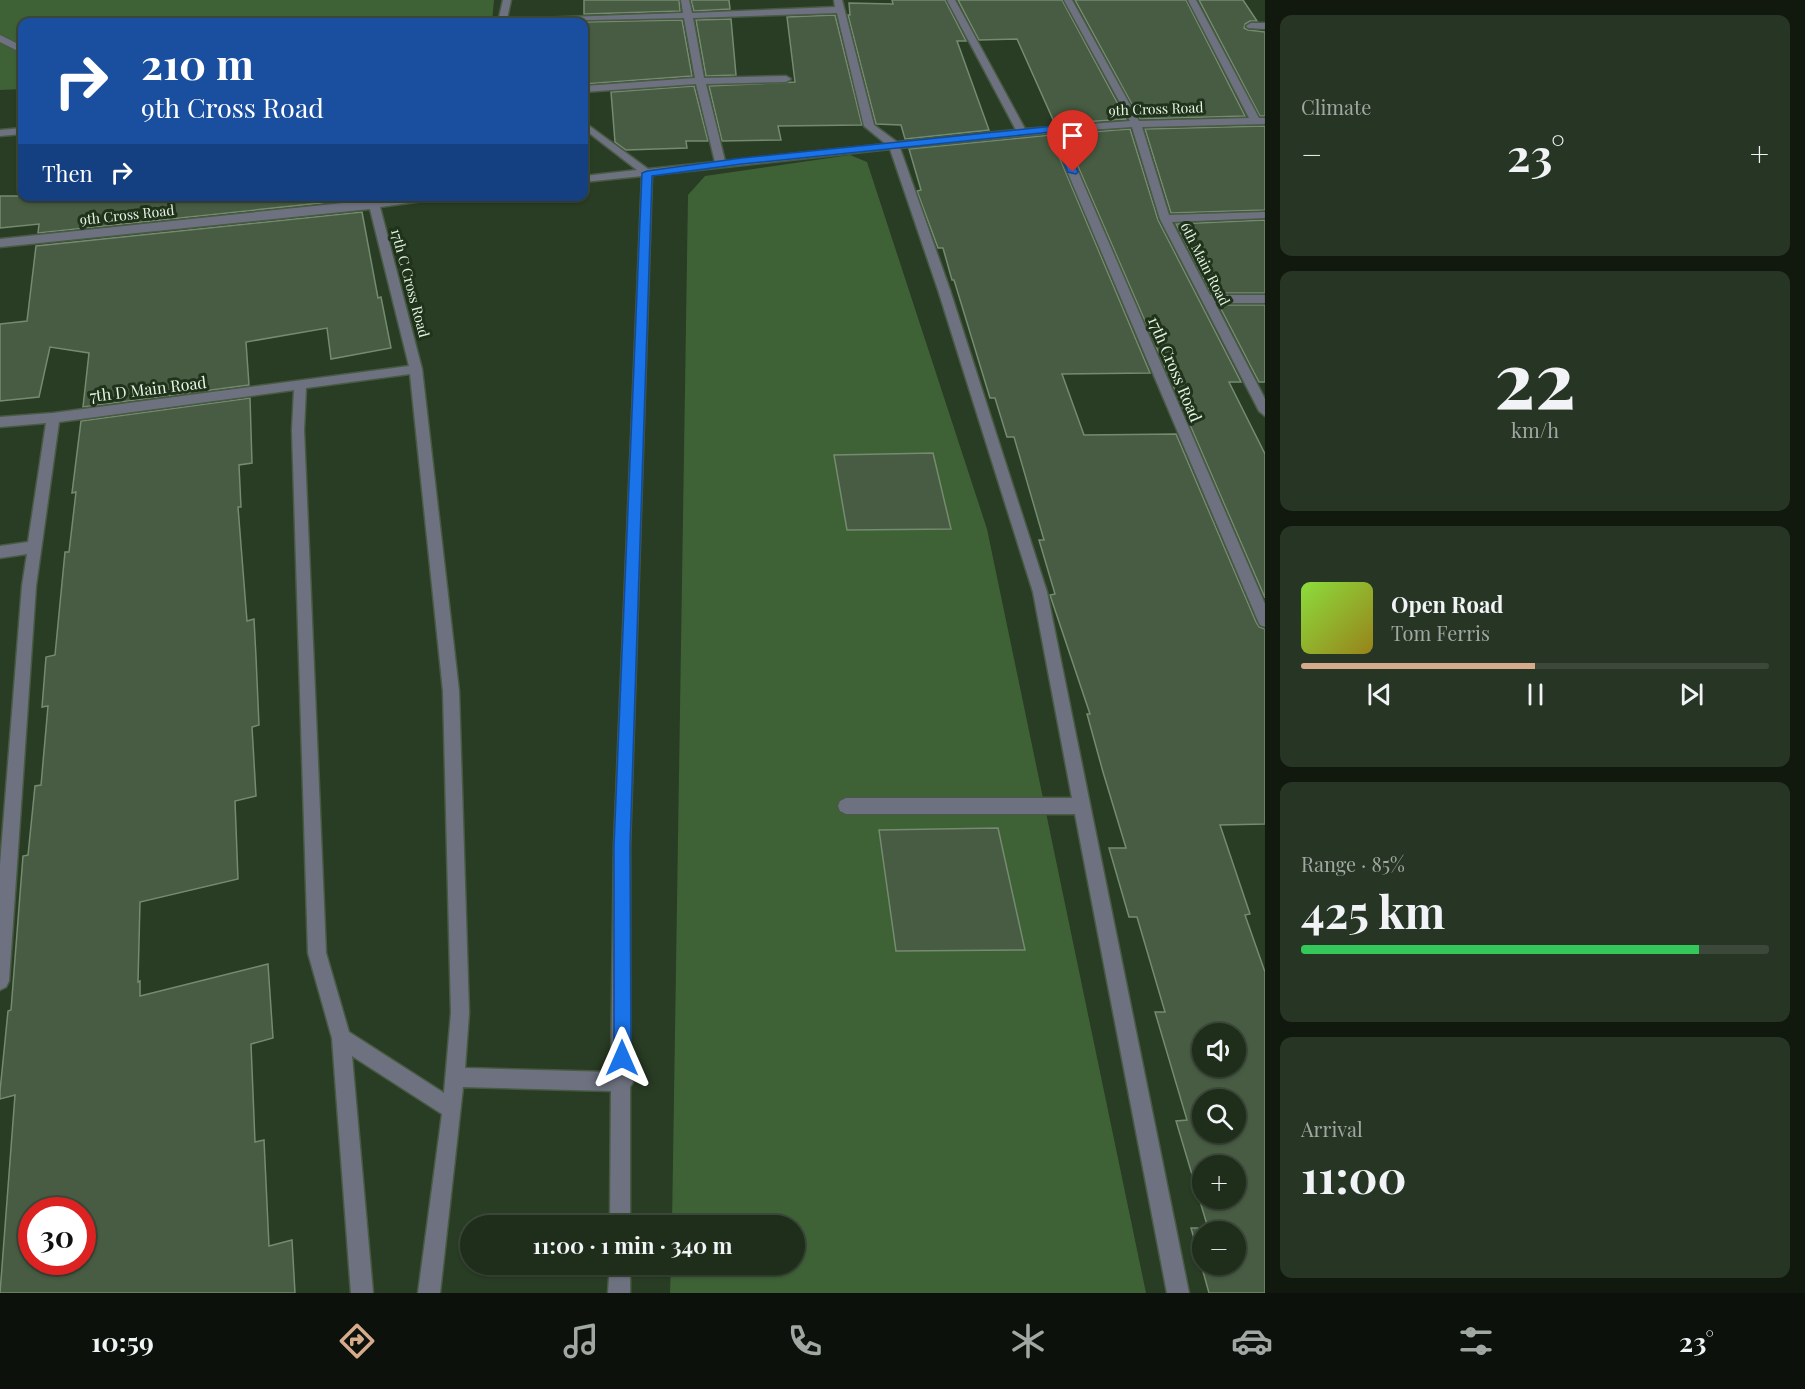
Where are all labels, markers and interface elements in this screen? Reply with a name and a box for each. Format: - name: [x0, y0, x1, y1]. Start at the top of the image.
- text: 210 m: [141, 35, 254, 91]
- icon: right: [42, 42, 120, 120]
- text: 9th Cross Road: [141, 89, 324, 125]
- text: Climate: [1301, 93, 1371, 120]
- street label: 9th Cross Road: [1108, 97, 1204, 120]
- pin: [1047, 110, 1098, 172]
- icon: arrive: [1056, 119, 1089, 152]
- text: 23°: [1507, 123, 1565, 183]
- text: −: [1301, 131, 1322, 175]
- text: +: [1750, 131, 1769, 175]
- icon: right: [105, 156, 138, 189]
- text: Then: [42, 158, 93, 188]
- street label: 9th Cross Road: [79, 200, 175, 229]
- street label: 6th Main Road: [1176, 219, 1235, 309]
- street label: 17th C Cross Road: [387, 226, 434, 339]
- street label: 17th Cross Road: [1144, 313, 1207, 425]
- text: 22: [1494, 325, 1576, 429]
- street label: 7th D Main Road: [88, 371, 208, 406]
- text: km/h: [1511, 416, 1559, 443]
- text: Open Road: [1391, 589, 1503, 619]
- text: Tom Ferris: [1391, 619, 1490, 646]
- icon: previous: [1363, 678, 1396, 711]
- icon: pause: [1519, 678, 1552, 711]
- icon: next: [1675, 678, 1708, 711]
- text: Range · 85%: [1301, 850, 1405, 877]
- text: 425 km: [1301, 880, 1445, 940]
- map controls: [1192, 1023, 1246, 1275]
- button: sound: [1192, 1023, 1246, 1077]
- position arrow: [590, 1026, 654, 1090]
- button: search: [1192, 1089, 1246, 1143]
- text: Arrival: [1301, 1115, 1363, 1142]
- text: 11:00: [1301, 1145, 1407, 1205]
- button: +: [1192, 1155, 1246, 1209]
- speed limit sign: 30: [18, 1197, 96, 1275]
- button: −: [1192, 1221, 1246, 1275]
- text: 11:00 · 1 min · 340 m: [533, 1230, 732, 1260]
- icon: directions: [336, 1320, 378, 1362]
- icon: music: [560, 1320, 602, 1362]
- icon: phone: [784, 1320, 826, 1362]
- icon: climate: [1007, 1320, 1049, 1362]
- icon: car: [1231, 1320, 1273, 1362]
- icon: filters: [1455, 1320, 1497, 1362]
- text: 10:59: [91, 1323, 154, 1359]
- text: 23°: [1679, 1323, 1714, 1359]

